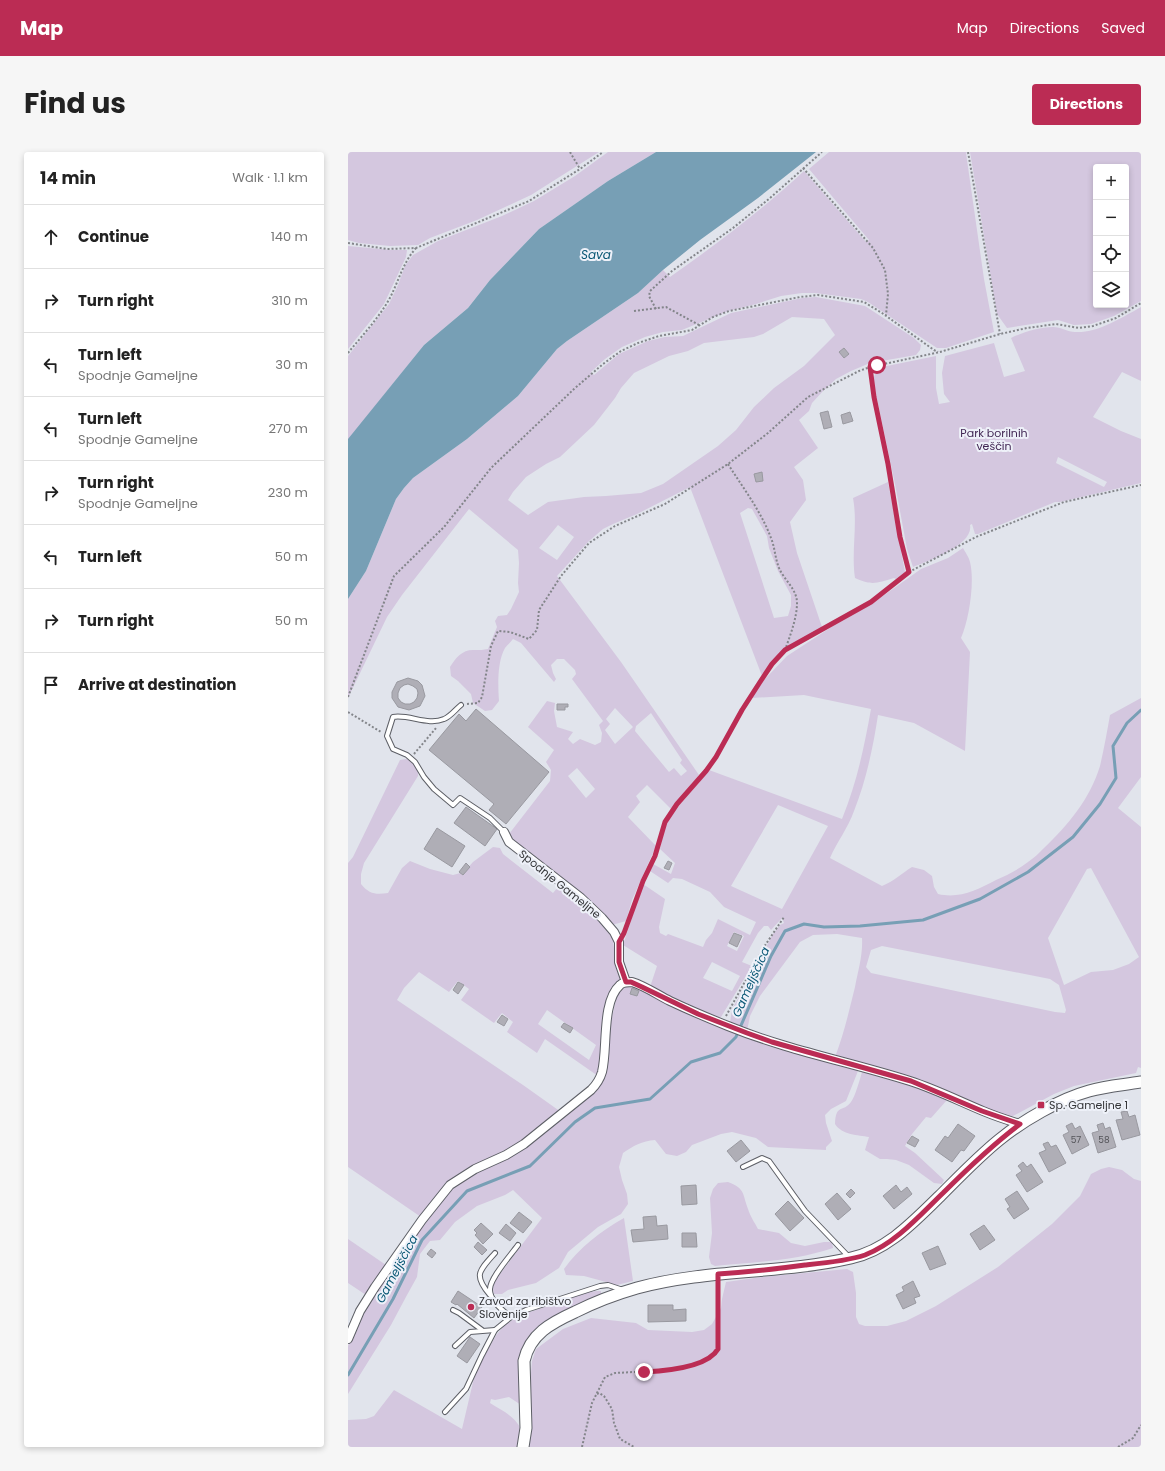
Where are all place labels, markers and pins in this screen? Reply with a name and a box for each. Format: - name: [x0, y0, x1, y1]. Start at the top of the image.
- place label: Sp. Gameljne 1: [1049, 1097, 1128, 1113]
- marker: Sp. Gameljne 1: [1036, 1100, 1046, 1110]
- place label: Zavod za ribištvo Slovenije: [479, 1293, 571, 1322]
- marker: Zavod za ribištvo Slovenije: [466, 1302, 476, 1312]

